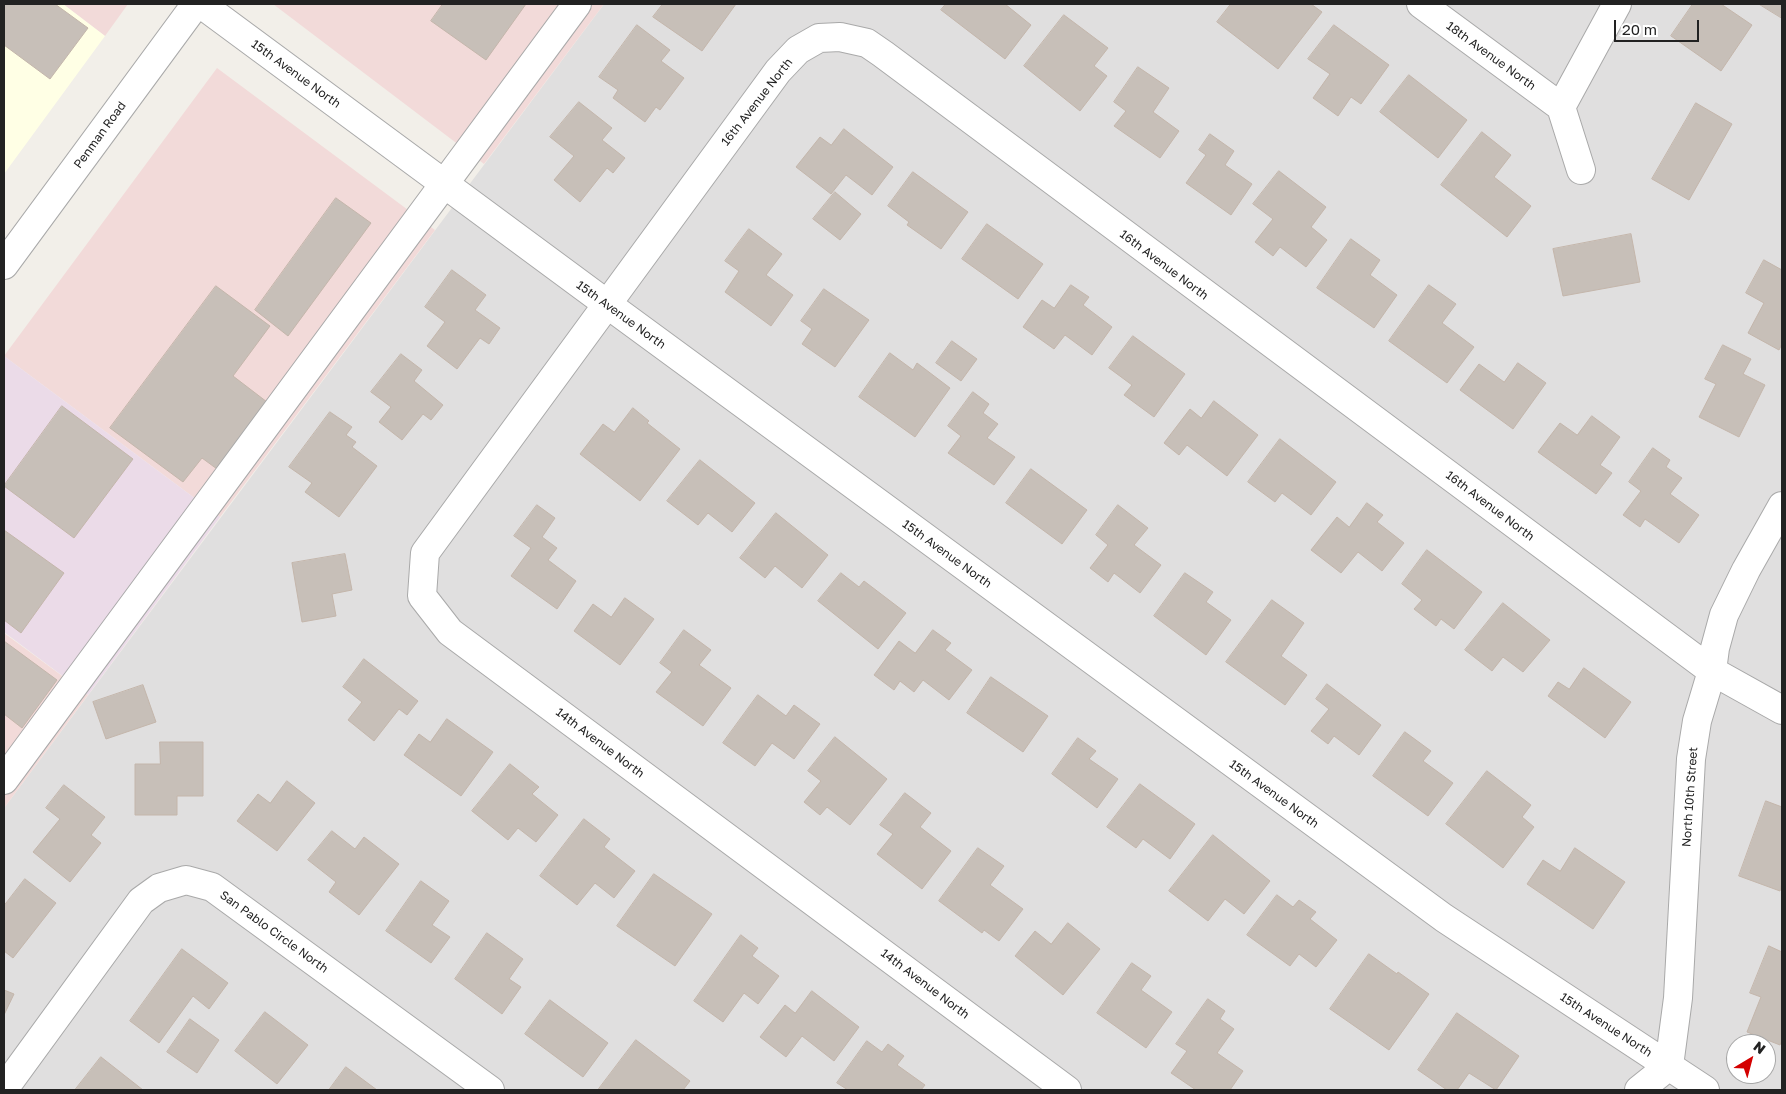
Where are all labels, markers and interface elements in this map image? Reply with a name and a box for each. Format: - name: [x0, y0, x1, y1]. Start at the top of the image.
- scale bar: [1616, 10, 1701, 42]
- street label: 18th Avenue North: [1443, 19, 1539, 93]
- text: 20 m: [1622, 20, 1657, 38]
- street label: 15th Avenue North: [249, 37, 343, 111]
- street label: 16th Avenue North: [718, 55, 796, 149]
- street label: Penman Road: [71, 99, 129, 171]
- street label: 16th Avenue North: [1117, 227, 1211, 303]
- street label: 15th Avenue North: [574, 278, 668, 352]
- street label: 16th Avenue North: [1443, 468, 1537, 544]
- street label: 15th Avenue North: [900, 517, 994, 591]
- street label: 14th Avenue North: [553, 705, 647, 781]
- street label: North 10th Street: [1679, 746, 1701, 848]
- street label: 15th Avenue North: [1227, 757, 1321, 831]
- street label: San Pablo Circle North: [217, 888, 331, 976]
- street label: 14th Avenue North: [878, 946, 972, 1022]
- street label: 15th Avenue North: [1557, 990, 1655, 1060]
- north arrow: [1726, 1034, 1776, 1084]
- text: N: [1750, 1037, 1769, 1057]

